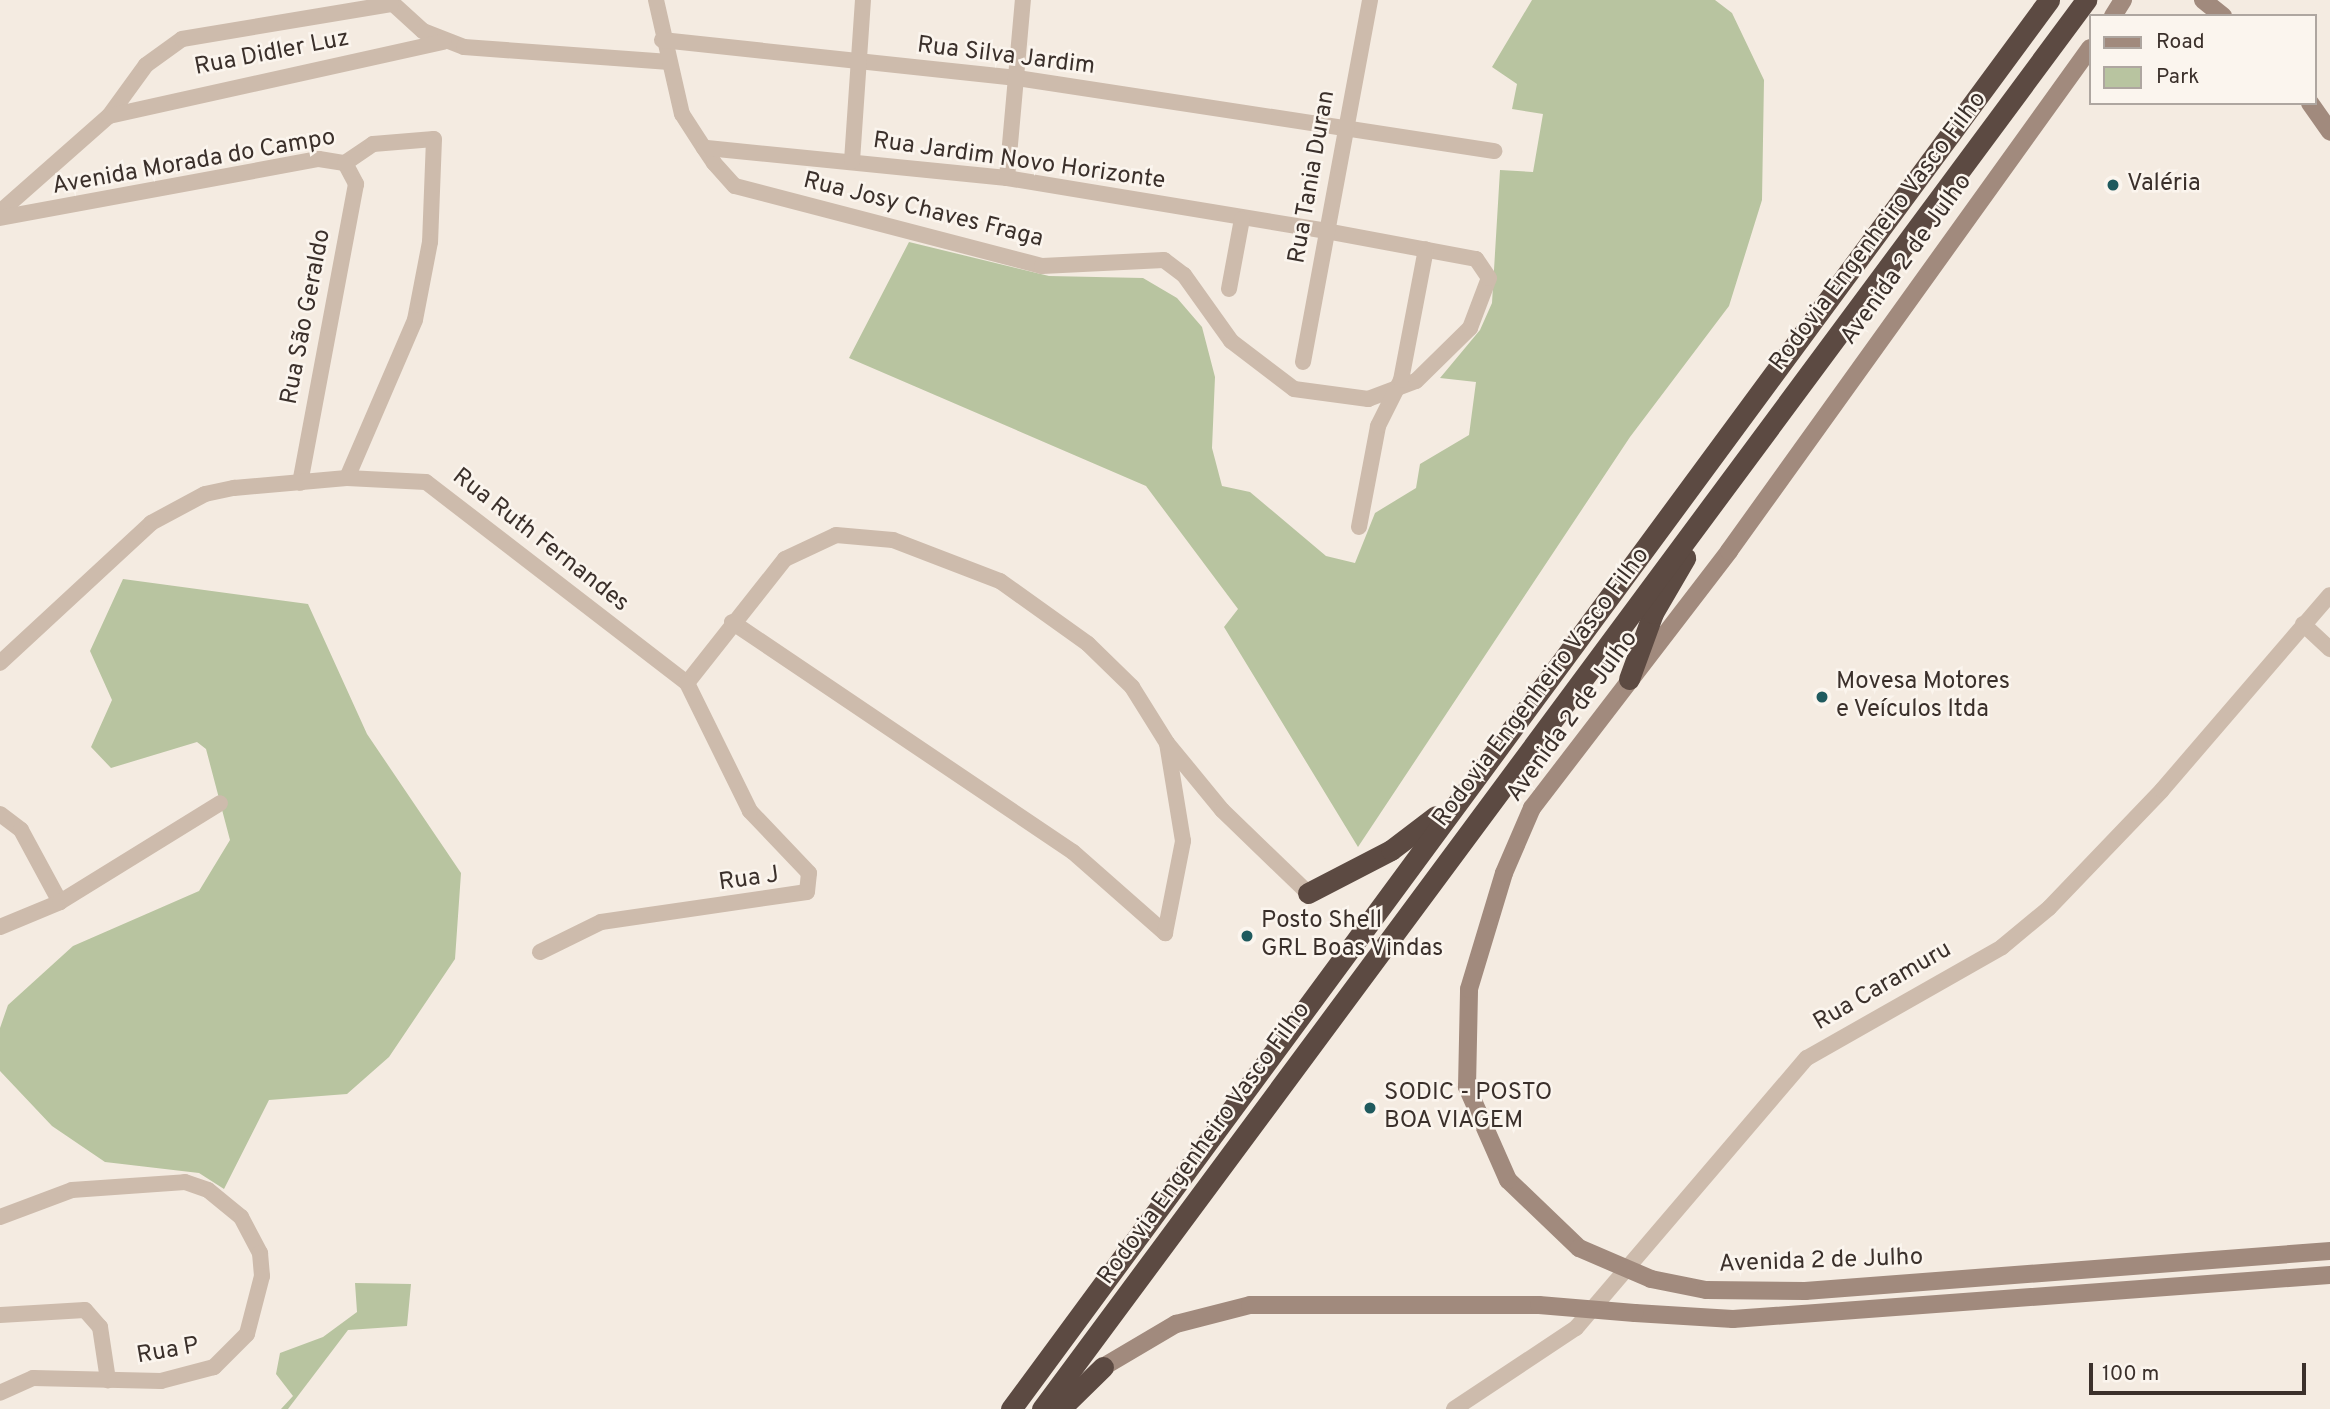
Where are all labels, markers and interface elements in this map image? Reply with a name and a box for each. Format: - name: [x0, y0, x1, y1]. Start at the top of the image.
- legend: [2088, 14, 2316, 105]
- street label: Rua Didler Luz: [192, 25, 352, 83]
- text: Road: [2156, 29, 2205, 56]
- street label: Rua Silva Jardim: [915, 32, 1097, 82]
- text: Park: [2156, 64, 2199, 91]
- street label: Rodovia Engenheiro Vasco Filho: [1764, 86, 1994, 378]
- street label: Rua Tania Duran: [1284, 88, 1342, 266]
- street label: Avenida Morada do Campo: [50, 124, 338, 202]
- street label: Rua Jardim Novo Horizonte: [871, 127, 1167, 197]
- street label: Rua Josy Chaves Fraga: [800, 167, 1046, 255]
- street label: Avenida 2 de Julho: [1835, 169, 1979, 351]
- place label: Valéria: [2127, 171, 2201, 199]
- marker: Valéria: [2105, 177, 2121, 193]
- street label: Rua São Geraldo: [276, 227, 338, 407]
- street label: Rua Ruth Fernandes: [446, 463, 634, 619]
- street label: Rodovia Engenheiro Vasco Filho: [1427, 542, 1657, 834]
- street label: Avenida 2 de Julho: [1501, 626, 1645, 808]
- place label: Movesa Motores e Veículos ltda: [1836, 669, 2010, 725]
- marker: Movesa Motores e Veículos ltda: [1814, 689, 1830, 705]
- street label: Rua J: [717, 862, 781, 898]
- place label: Posto Shell GRL Boas Vindas: [1261, 908, 1445, 964]
- marker: Posto Shell GRL Boas Vindas: [1239, 928, 1255, 944]
- street label: Rua Caramuru: [1809, 936, 1957, 1038]
- street label: Rodovia Engenheiro Vasco Filho: [1092, 997, 1318, 1291]
- place label: SODIC - POSTO BOA VIAGEM: [1384, 1080, 1552, 1136]
- marker: SODIC - POSTO BOA VIAGEM: [1362, 1100, 1378, 1116]
- street label: Avenida 2 de Julho: [1718, 1244, 1924, 1280]
- street label: Rua P: [135, 1332, 201, 1372]
- scale bar: [2092, 1350, 2309, 1394]
- text: 100 m: [2102, 1361, 2159, 1388]

